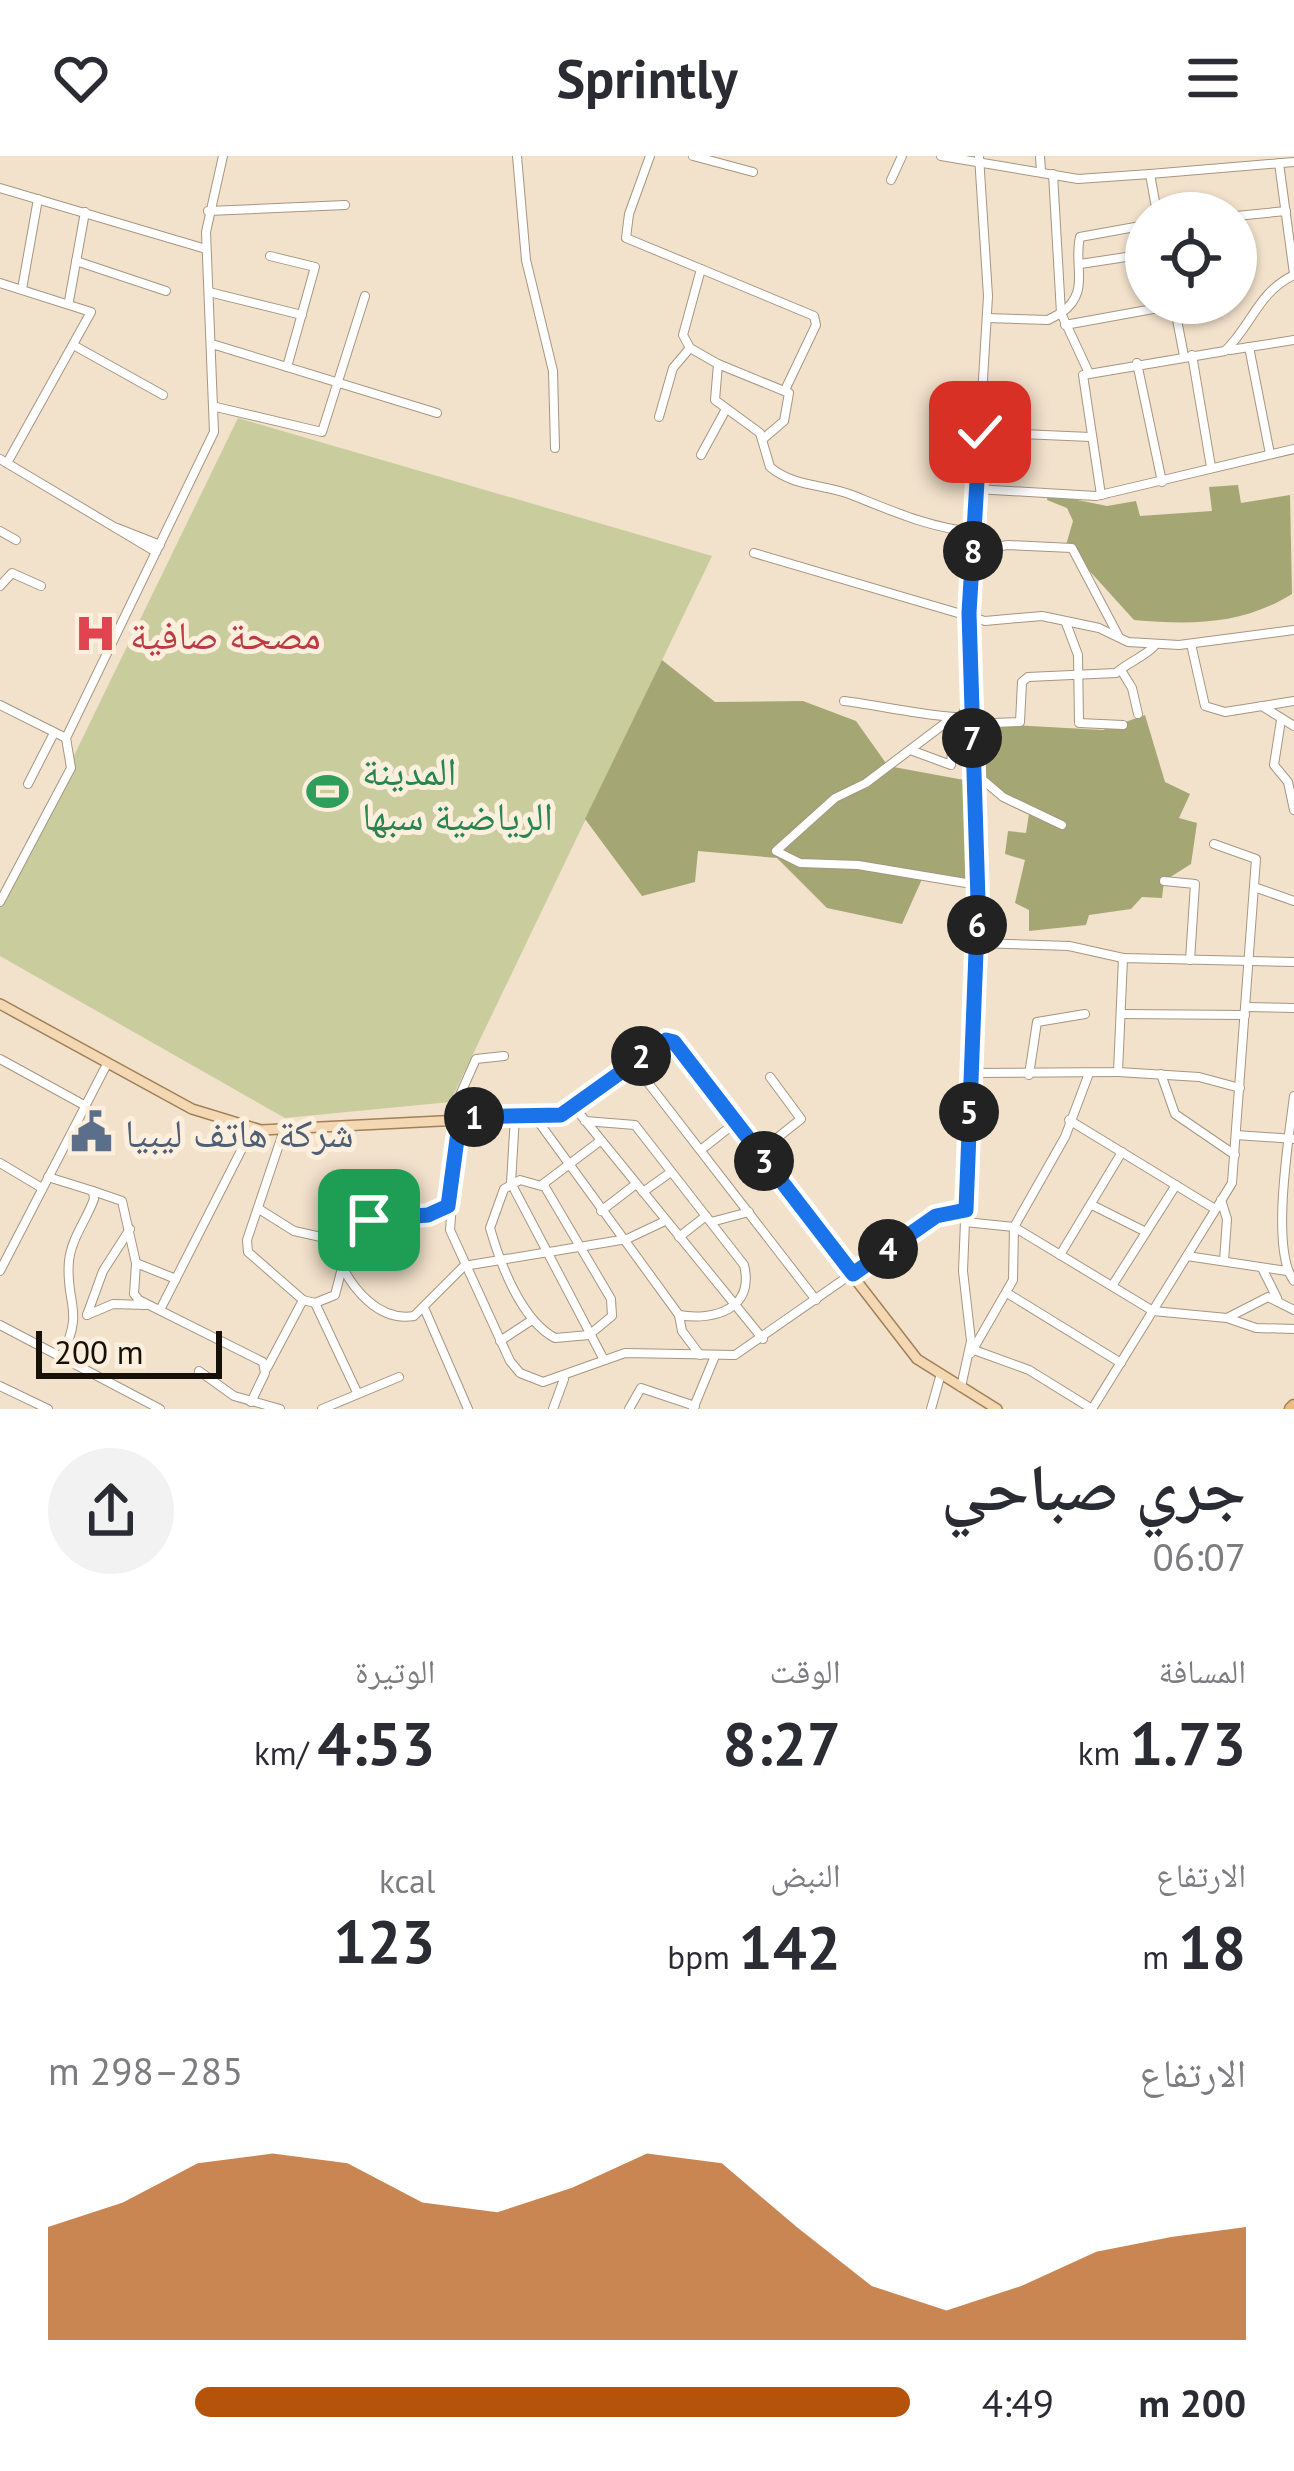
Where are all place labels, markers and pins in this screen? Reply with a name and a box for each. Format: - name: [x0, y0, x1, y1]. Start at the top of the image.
- pin: [929, 381, 1031, 483]
- pin: 8: [943, 521, 1003, 581]
- place label: مصحة صافية: [130, 609, 321, 660]
- hospital icon: مصحة صافية: [73, 611, 119, 657]
- pin: 7: [942, 708, 1002, 768]
- place label: المدينة الرياضية سبها: [362, 745, 553, 841]
- sports icon: المدينة الرياضية سبها: [305, 769, 351, 815]
- pin: 6: [947, 895, 1007, 955]
- pin: 2: [611, 1026, 671, 1086]
- pin: 5: [939, 1082, 999, 1142]
- pin: 1: [444, 1087, 504, 1147]
- place label: شركة هاتف ليبيا: [125, 1107, 354, 1158]
- public building icon: شركة هاتف ليبيا: [68, 1109, 114, 1155]
- pin: 3: [734, 1131, 794, 1191]
- pin: [318, 1169, 420, 1271]
- pin: 4: [858, 1219, 918, 1279]

